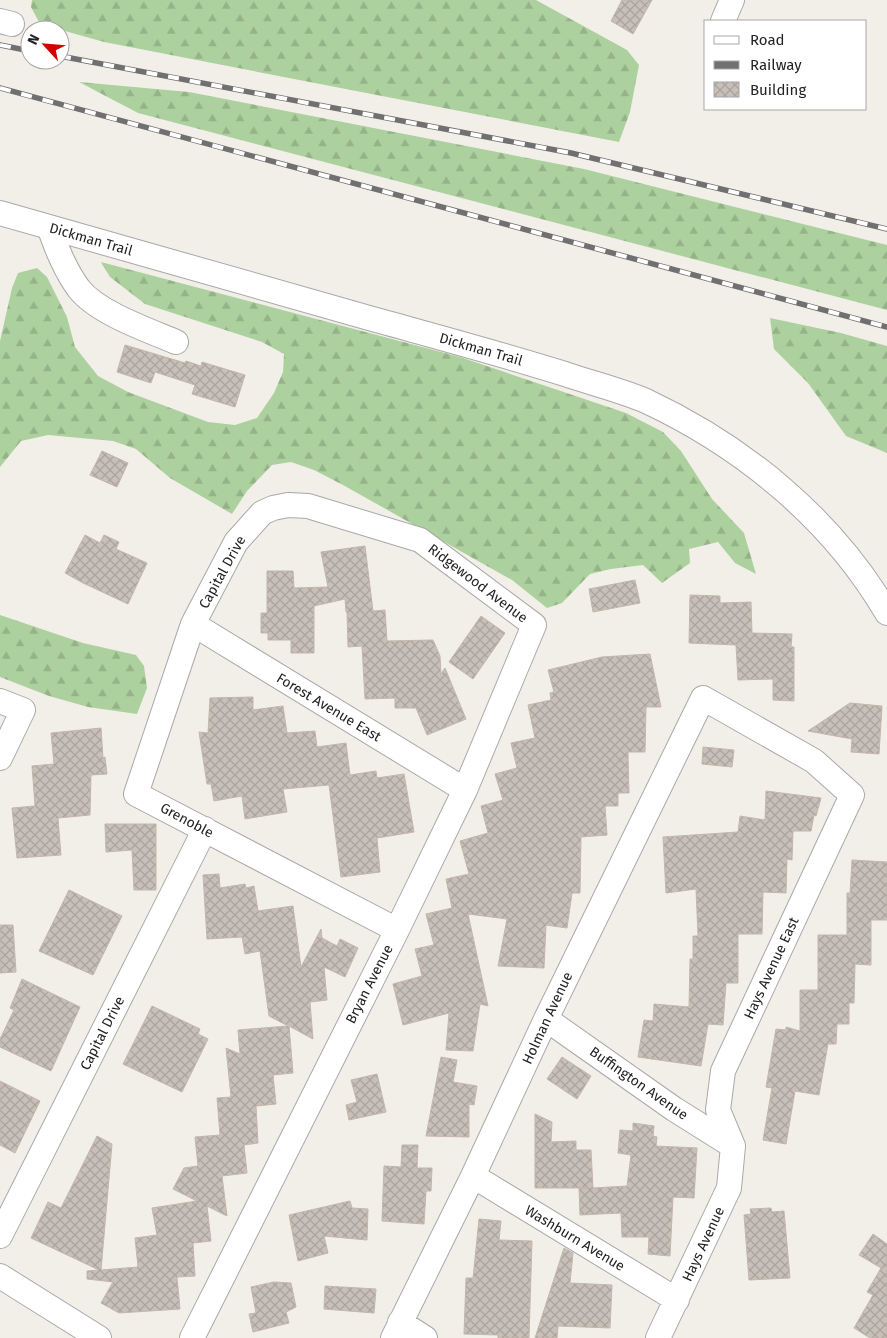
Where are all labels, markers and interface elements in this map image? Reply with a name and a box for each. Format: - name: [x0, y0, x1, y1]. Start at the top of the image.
- north arrow: [20, 20, 70, 70]
- legend: [704, 20, 867, 110]
- text: Road: [750, 31, 785, 49]
- text: N: [24, 32, 43, 47]
- text: Railway: [750, 56, 802, 74]
- text: Building: [750, 81, 806, 99]
- street label: Dickman Trail: [47, 219, 134, 259]
- street label: Dickman Trail: [437, 329, 524, 369]
- street label: Capital Drive: [195, 533, 249, 612]
- street label: Ridgewood Avenue: [424, 540, 531, 626]
- street label: Forest Avenue East: [273, 669, 385, 746]
- street label: Grenoble: [157, 799, 216, 842]
- street label: Hays Avenue East: [740, 914, 803, 1022]
- street label: Bryan Avenue: [342, 942, 397, 1027]
- street label: Holman Avenue: [519, 969, 576, 1067]
- street label: Capital Drive: [77, 993, 128, 1073]
- street label: Buffington Avenue: [586, 1043, 691, 1124]
- street label: Washburn Avenue: [522, 1202, 628, 1275]
- street label: Hays Avenue: [679, 1204, 728, 1284]

